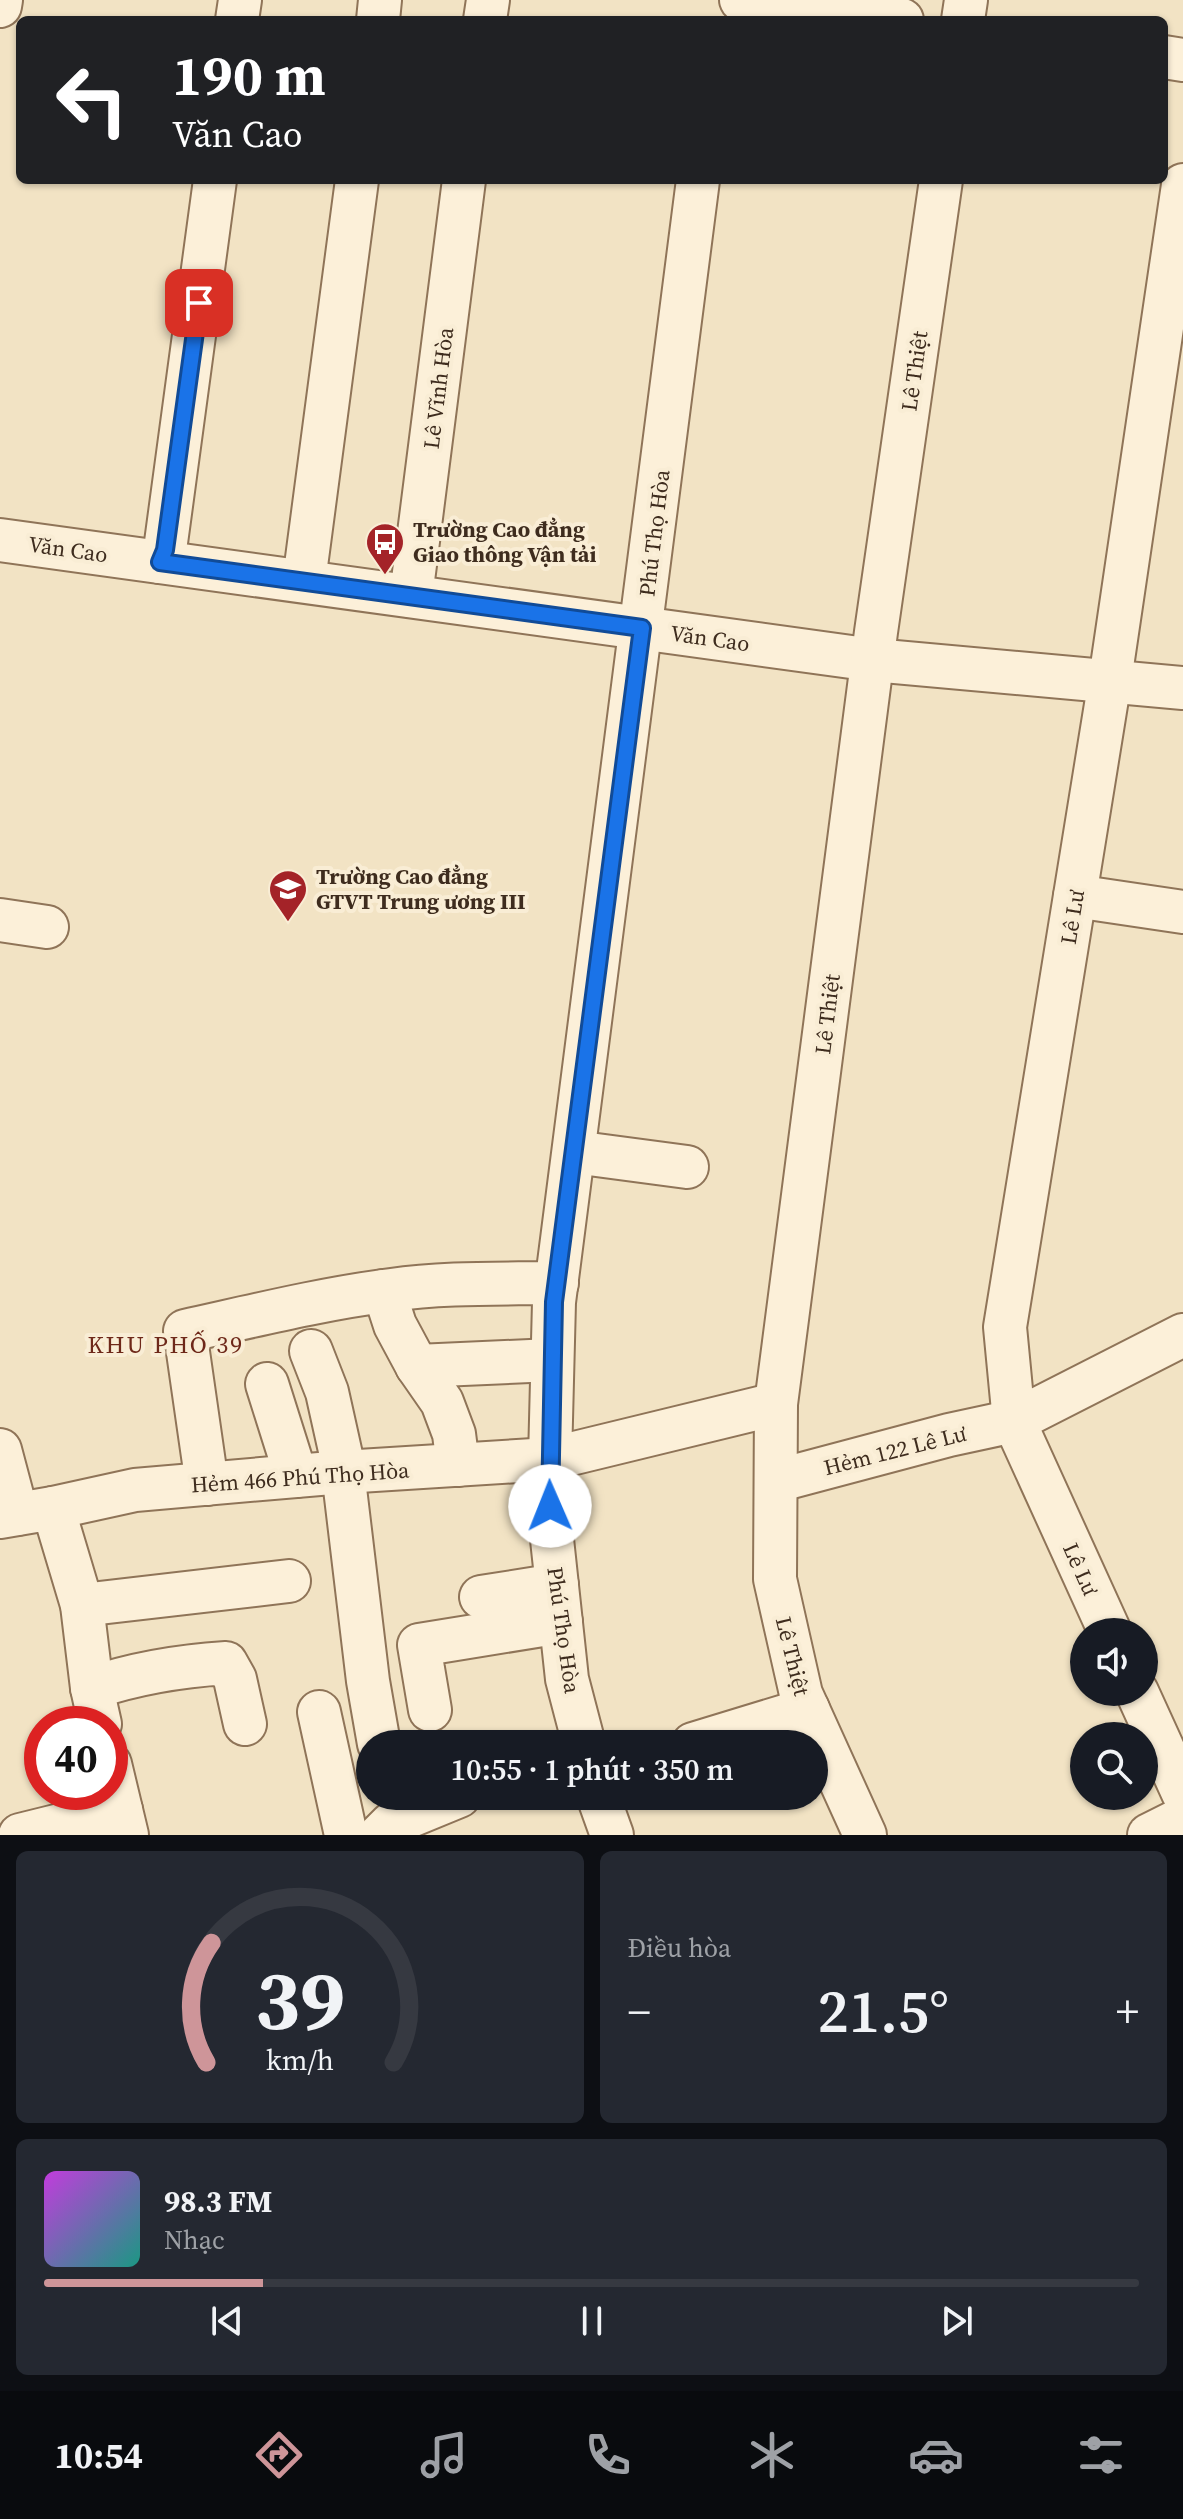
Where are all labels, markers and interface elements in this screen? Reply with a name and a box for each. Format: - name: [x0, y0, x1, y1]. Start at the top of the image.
- text: 190 m: [172, 37, 326, 114]
- icon: left: [40, 48, 144, 152]
- text: Văn Cao: [172, 110, 303, 159]
- pin: [165, 269, 233, 337]
- icon: arrive: [177, 281, 221, 325]
- street label: Lê Vĩnh Hòa: [416, 325, 460, 451]
- street label: Lê Thiệt: [894, 328, 935, 413]
- street label: Phú Thọ Hòa: [631, 467, 677, 598]
- place label: Trường Cao đẳng Giao thông Vận tải: [413, 514, 596, 569]
- bus stop icon: Trường Cao đẳng Giao thông Vận tải: [364, 521, 406, 576]
- street label: Văn Cao: [26, 529, 110, 569]
- street label: Văn Cao: [668, 618, 752, 658]
- place label: Trường Cao đẳng GTVT Trung ương III: [316, 861, 526, 916]
- school or university icon: Trường Cao đẳng GTVT Trung ương III: [267, 868, 309, 923]
- street label: Lê Lư: [1053, 887, 1091, 946]
- street label: Lê Thiệt: [807, 971, 847, 1056]
- district label: KHU PHỐ 39: [88, 1328, 244, 1361]
- street label: Hẻm 122 Lê Lư: [821, 1418, 970, 1482]
- street label: Hẻm 466 Phú Thọ Hòa: [190, 1454, 411, 1500]
- position arrow: [508, 1464, 592, 1548]
- street label: Lê Lư: [1056, 1538, 1106, 1600]
- street label: Phú Thọ Hòa: [540, 1565, 588, 1696]
- street label: Lê Thiệt: [769, 1613, 817, 1699]
- map controls: [1070, 1618, 1158, 1810]
- button: sound: [1070, 1618, 1158, 1706]
- speed limit sign: 40: [24, 1706, 128, 1810]
- button: search: [1070, 1722, 1158, 1810]
- text: 10:55 · 1 phút · 350 m: [450, 1749, 734, 1790]
- text: Điều hòa: [628, 1930, 731, 1966]
- text: 39: [255, 1943, 345, 2057]
- text: 21.5°: [818, 1970, 949, 2052]
- text: −: [628, 1981, 651, 2042]
- text: +: [1116, 1981, 1139, 2042]
- text: km/h: [266, 2040, 334, 2080]
- text: 98.3 FM: [164, 2181, 272, 2222]
- text: Nhạc: [164, 2222, 225, 2258]
- icon: previous: [205, 2299, 249, 2343]
- icon: pause: [570, 2299, 614, 2343]
- icon: next: [935, 2299, 979, 2343]
- icon: directions: [251, 2427, 307, 2483]
- icon: music: [416, 2427, 472, 2483]
- icon: phone: [580, 2427, 636, 2483]
- icon: climate: [744, 2427, 800, 2483]
- icon: car: [908, 2427, 964, 2483]
- icon: filters: [1073, 2427, 1129, 2483]
- text: 10:54: [54, 2431, 143, 2480]

